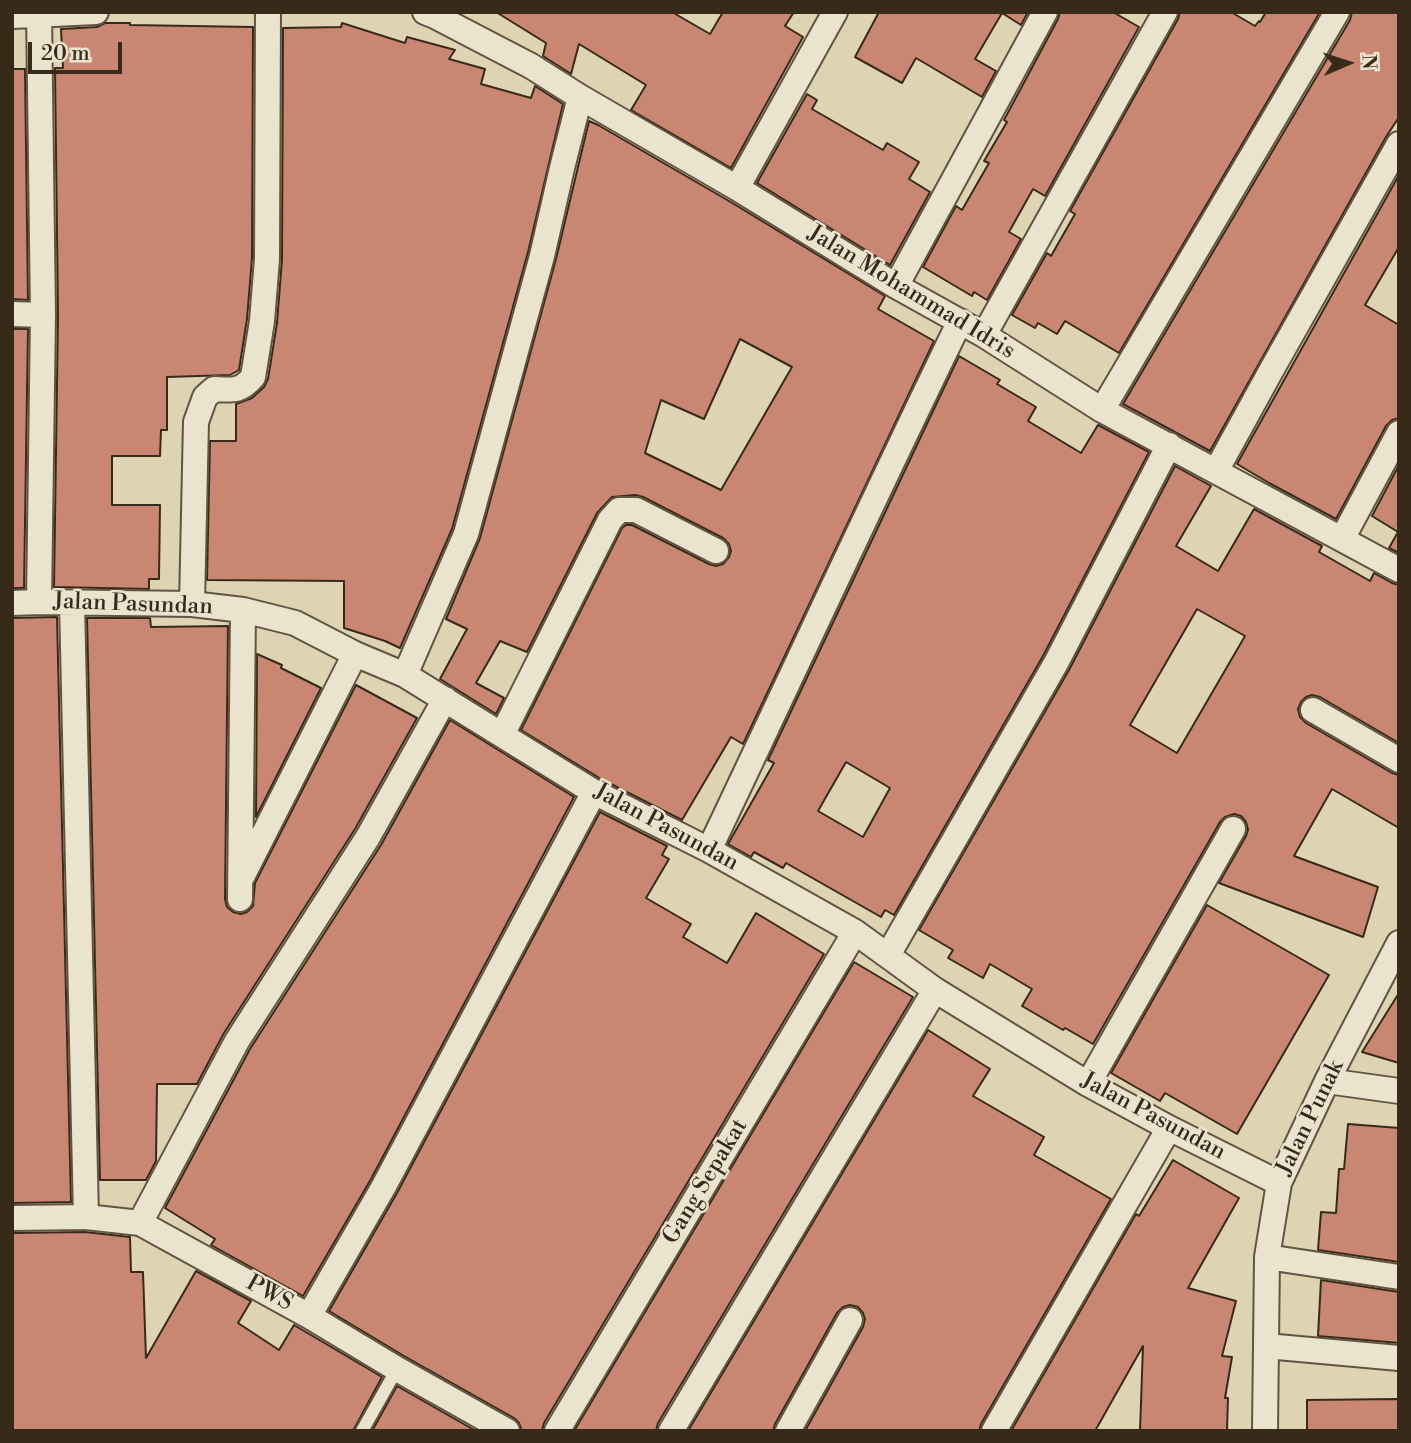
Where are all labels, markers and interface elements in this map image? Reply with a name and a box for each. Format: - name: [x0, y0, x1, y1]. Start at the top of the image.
- scale bar: [32, 28, 126, 72]
- north arrow: [1313, 28, 1383, 98]
- text: 20 m: [41, 41, 90, 67]
- text: N: [1357, 54, 1381, 70]
- street label: Jalan Mohammad Idris: [803, 220, 1019, 366]
- street label: Jalan Pasundan: [53, 588, 213, 622]
- street label: Jalan Pasundan: [589, 778, 743, 878]
- street label: Jalan Punak: [1271, 1056, 1351, 1180]
- street label: Jalan Pasundan: [1076, 1067, 1230, 1167]
- street label: Gang Sepakat: [658, 1114, 754, 1250]
- street label: PWS: [241, 1270, 297, 1318]

